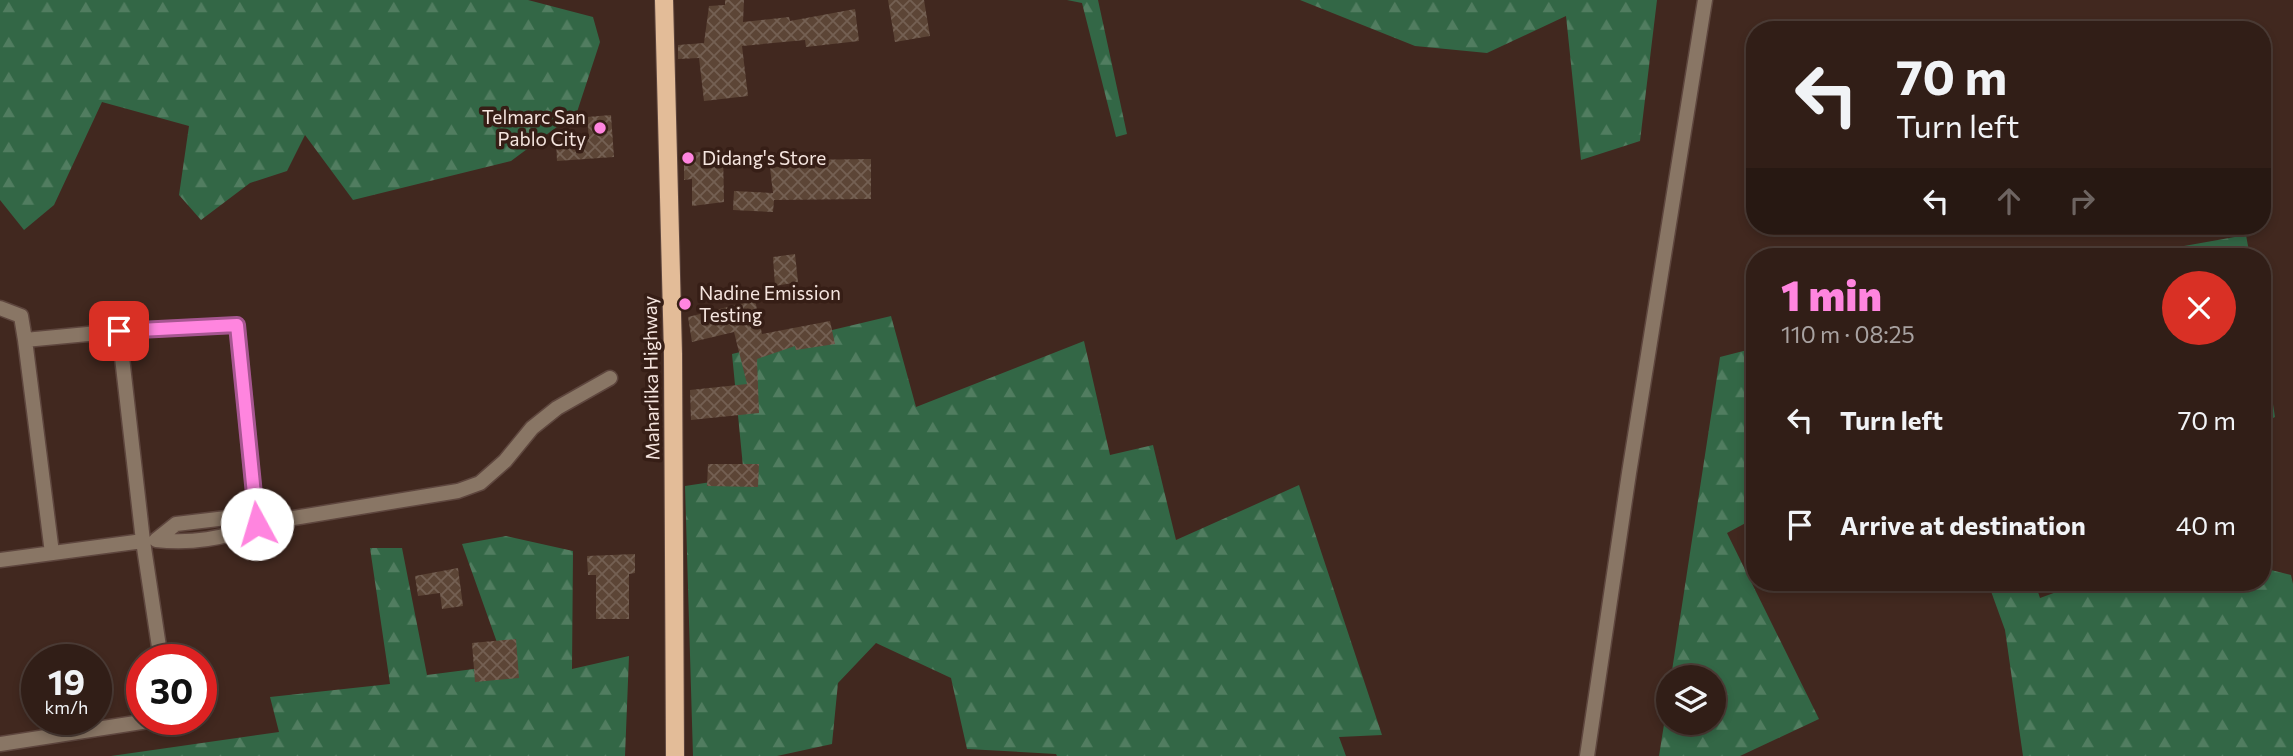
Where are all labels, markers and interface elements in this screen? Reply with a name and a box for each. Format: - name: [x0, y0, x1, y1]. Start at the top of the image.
- text: 70 m: [1896, 45, 2007, 105]
- icon: left: [1781, 49, 1872, 140]
- place label: Telmarc San Pablo City: [482, 105, 586, 150]
- text: Turn left: [1896, 105, 2020, 145]
- marker: Telmarc San Pablo City: [592, 120, 608, 136]
- place label: Didang's Store: [702, 146, 826, 169]
- marker: Didang's Store: [680, 150, 696, 166]
- icon: left: [1917, 182, 1955, 220]
- icon: ahead: [1990, 182, 2028, 220]
- icon: right: [2063, 182, 2101, 220]
- text: 1 min: [1781, 268, 1882, 320]
- button: close: [2162, 271, 2236, 345]
- place label: Nadine Emission Testing: [699, 281, 841, 326]
- street label: Maharlika Highway: [638, 295, 663, 461]
- marker: Nadine Emission Testing: [677, 296, 693, 312]
- pin: [89, 301, 149, 361]
- icon: arrive: [100, 312, 138, 350]
- text: 110 m · 08:25: [1781, 320, 1915, 348]
- icon: left: [1781, 401, 1819, 439]
- text: Turn left: [1840, 404, 1943, 435]
- text: 70 m: [2178, 404, 2236, 435]
- position arrow: [220, 487, 294, 561]
- icon: arrive: [1781, 506, 1819, 544]
- text: Arrive at destination: [1840, 509, 2086, 540]
- text: 40 m: [2176, 509, 2236, 540]
- speed limit sign: 30: [126, 644, 217, 735]
- text: 19: [48, 659, 85, 702]
- map controls: [1656, 665, 1726, 735]
- button: layers: [1656, 665, 1726, 735]
- text: km/h: [45, 696, 88, 718]

